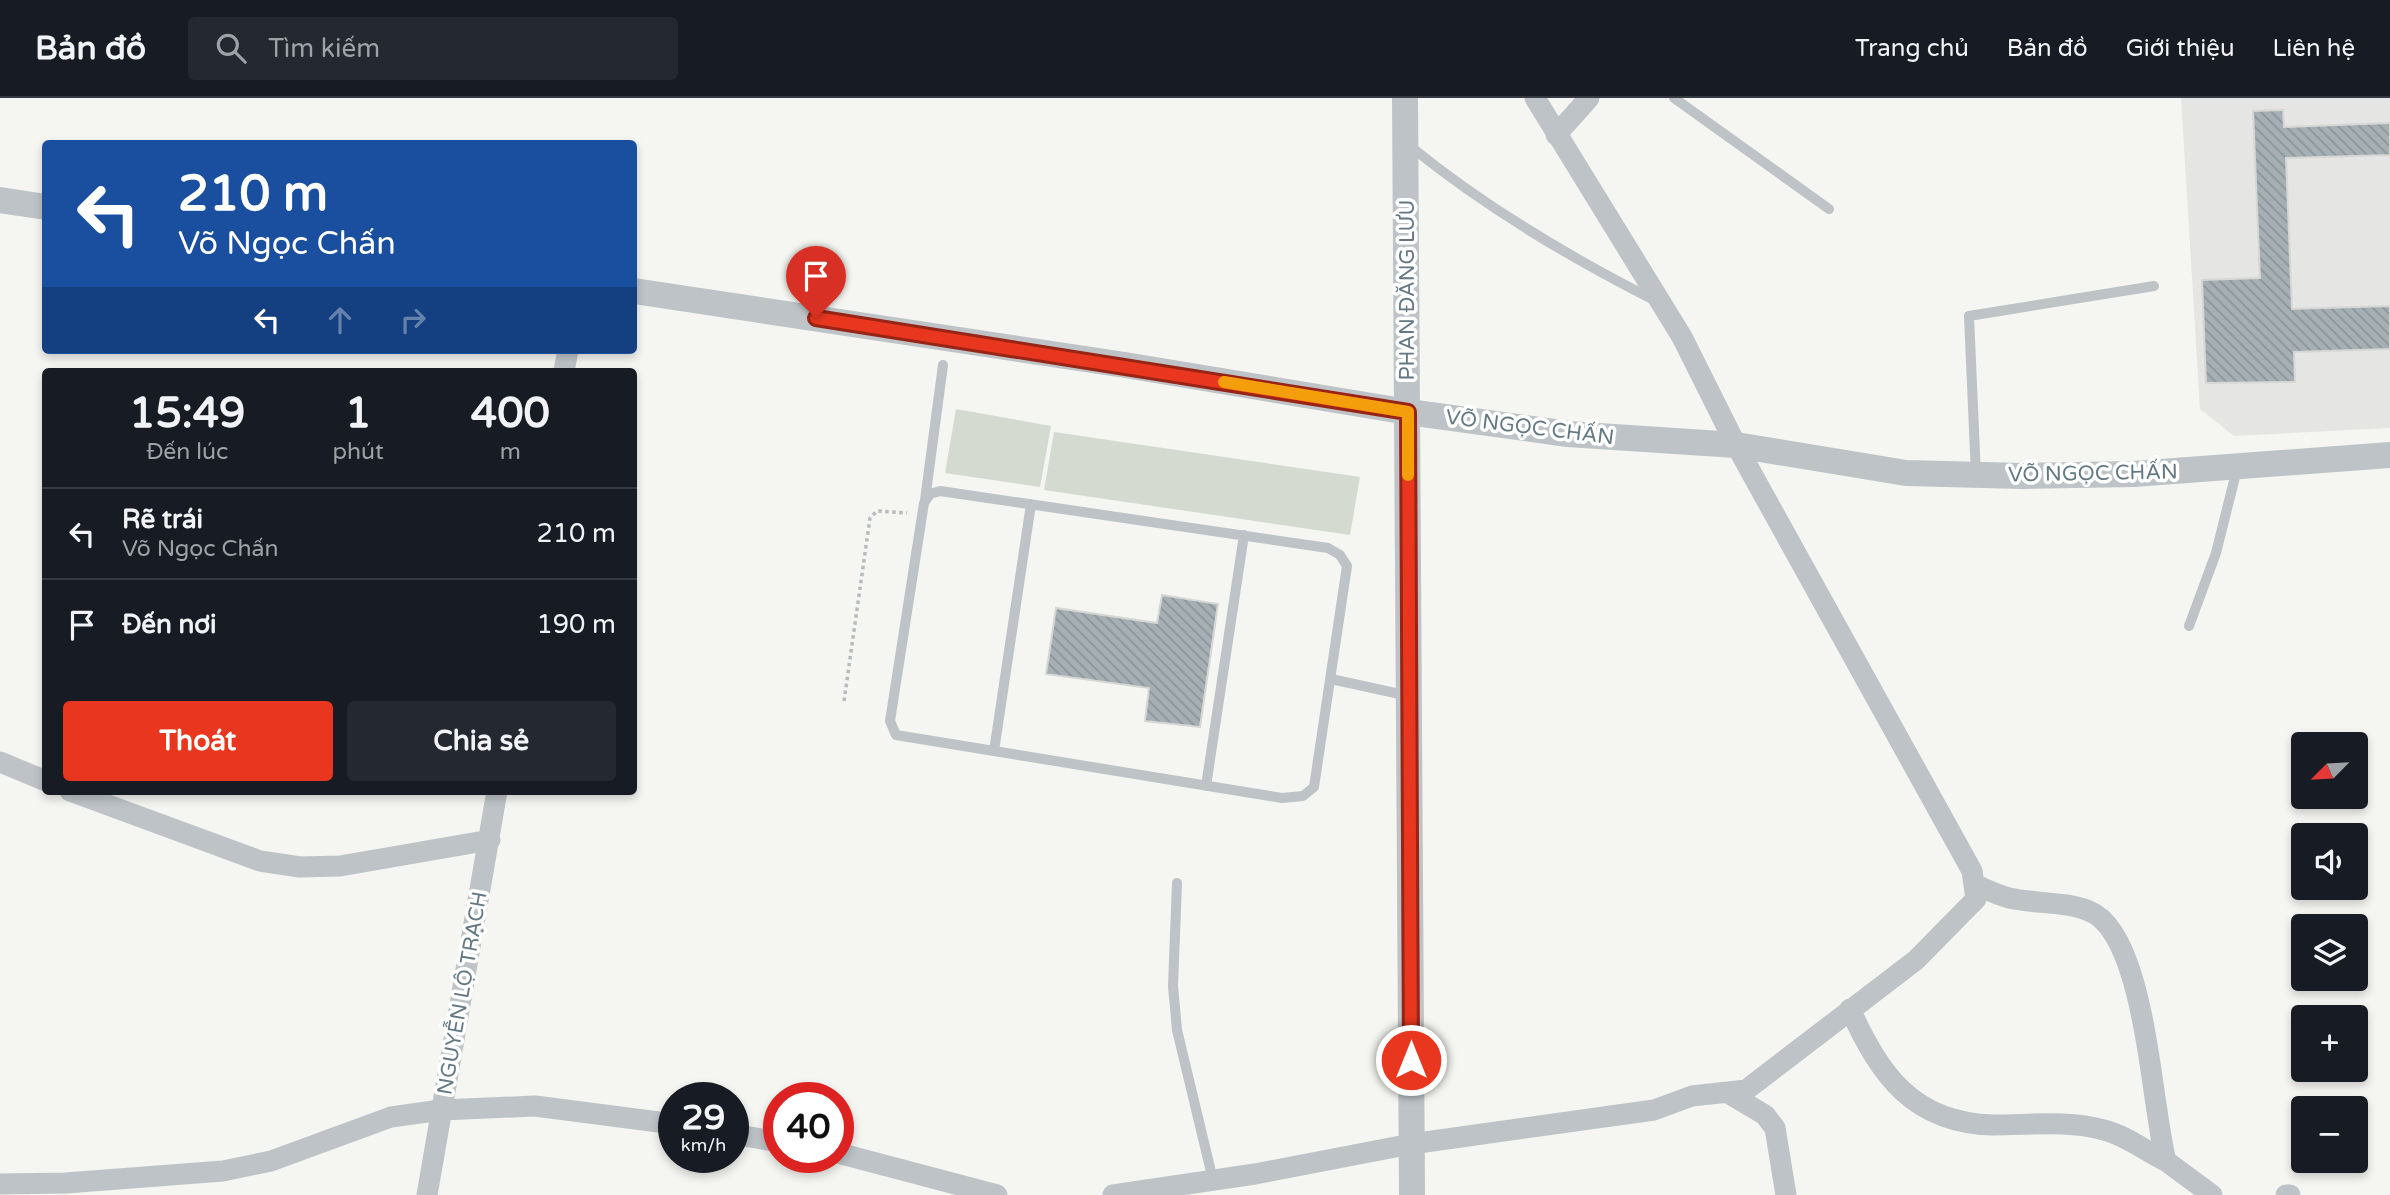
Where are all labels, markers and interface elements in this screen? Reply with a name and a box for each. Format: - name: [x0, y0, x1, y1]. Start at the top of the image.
- search box: [188, 17, 678, 80]
- text: Bản đồ: [35, 29, 146, 68]
- icon: search: [212, 29, 250, 67]
- text: Tìm kiếm: [268, 33, 380, 64]
- text: Trang chủ: [1855, 34, 1969, 63]
- text: Bản đồ: [2007, 34, 2088, 63]
- text: Giới thiệu: [2126, 34, 2235, 63]
- text: Liên hệ: [2273, 34, 2355, 63]
- text: 210 m: [178, 165, 328, 224]
- icon: left: [63, 168, 154, 259]
- street label: PHAN ĐĂNG LƯU: [1395, 199, 1420, 381]
- text: Võ Ngọc Chấn: [178, 225, 396, 263]
- pin: [786, 246, 846, 318]
- icon: arrive: [797, 257, 835, 295]
- icon: left: [248, 301, 286, 339]
- icon: ahead: [321, 301, 359, 339]
- icon: right: [394, 301, 432, 339]
- text: 15:49: [129, 388, 245, 439]
- text: 1: [345, 388, 371, 439]
- text: 400: [471, 388, 550, 439]
- street label: VÕ NGỌC CHẤN: [1444, 403, 1616, 450]
- text: Đến lúc: [146, 438, 228, 466]
- text: phút: [333, 438, 384, 466]
- text: m: [500, 438, 521, 466]
- street label: VÕ NGỌC CHẤN: [2008, 458, 2178, 487]
- text: Rẽ trái: [122, 504, 203, 535]
- icon: left: [63, 515, 101, 553]
- text: 210 m: [536, 518, 616, 549]
- text: Võ Ngọc Chấn: [122, 535, 278, 563]
- icon: arrive: [63, 606, 101, 644]
- text: Đến nơi: [122, 609, 217, 640]
- text: 190 m: [536, 609, 616, 640]
- button: Thoát: [63, 701, 333, 781]
- button: Chia sẻ: [347, 701, 616, 781]
- north arrow: [2291, 732, 2368, 808]
- map controls: [2291, 732, 2368, 1173]
- button: sound: [2291, 823, 2368, 900]
- street label: NGUYỄN LỘ TRẠCH: [430, 889, 493, 1097]
- button: layers: [2291, 914, 2368, 991]
- button: +: [2291, 1005, 2368, 1082]
- position arrow: [1374, 1023, 1448, 1097]
- speed limit sign: 40: [763, 1082, 854, 1173]
- button: −: [2291, 1096, 2368, 1173]
- text: 29: [682, 1097, 725, 1139]
- text: km/h: [681, 1134, 726, 1156]

